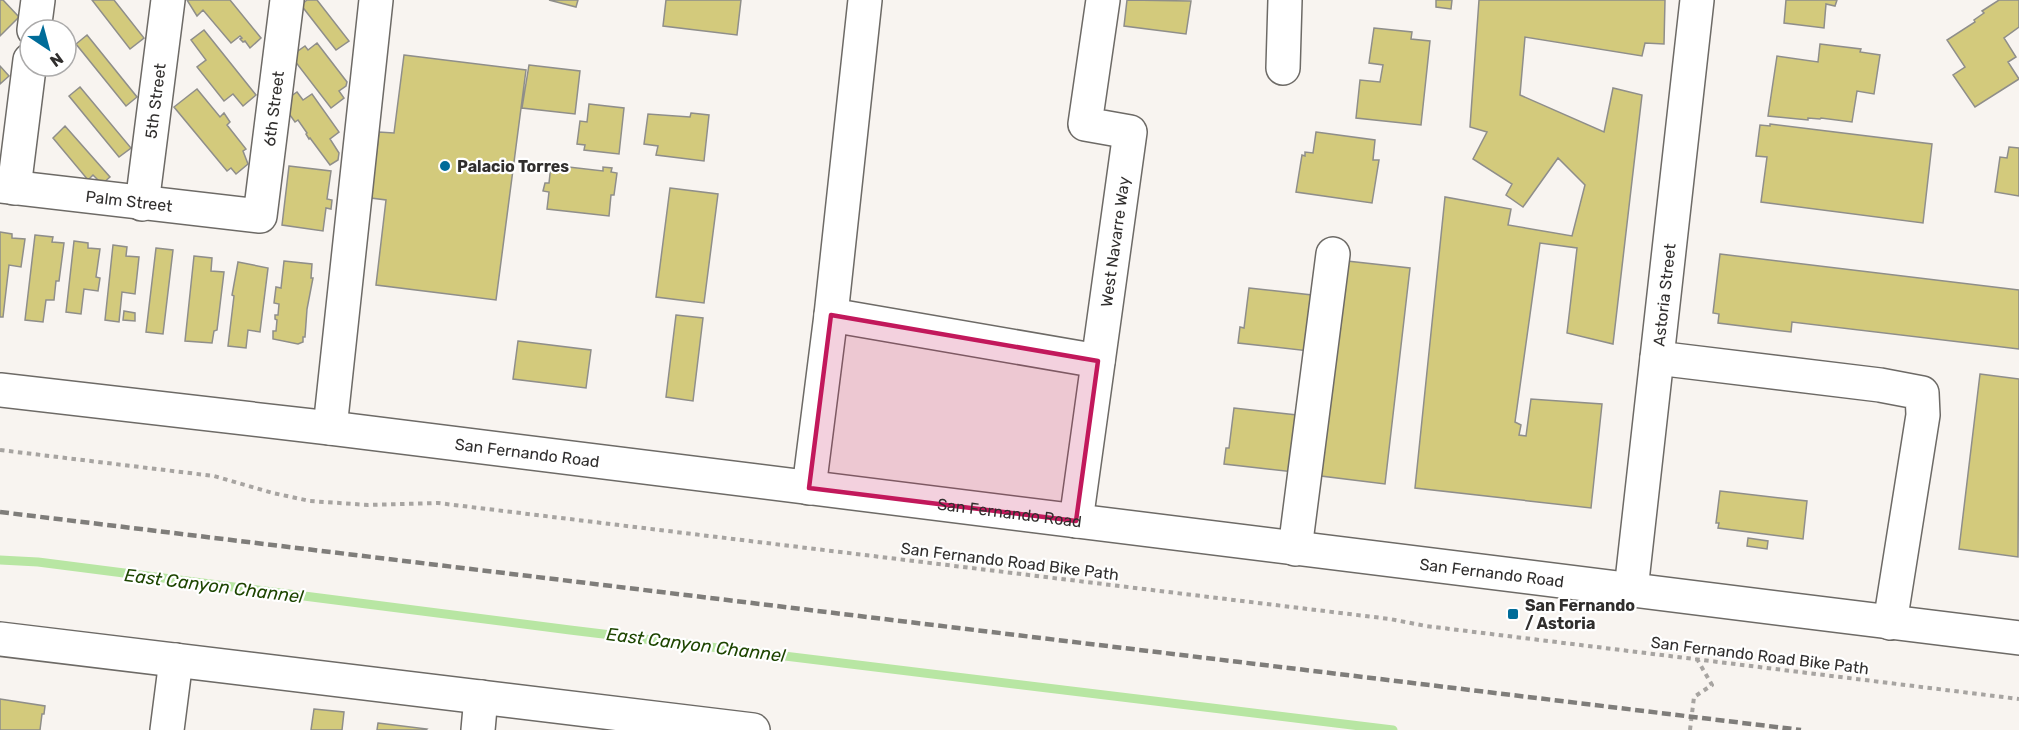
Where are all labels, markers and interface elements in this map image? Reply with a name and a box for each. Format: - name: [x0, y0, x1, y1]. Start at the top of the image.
- north arrow: [18, 18, 78, 78]
- text: N: [46, 49, 67, 71]
- street label: 5th Street: [141, 62, 170, 140]
- street label: 6th Street: [260, 70, 288, 147]
- place label: Palacio Torres: [457, 157, 569, 176]
- marker: Palacio Torres: [438, 159, 452, 173]
- street label: West Navarre Way: [1097, 175, 1134, 308]
- street label: Palm Street: [85, 187, 174, 216]
- street label: Astoria Street: [1649, 242, 1680, 347]
- street label: San Fernando Road: [454, 435, 601, 471]
- street label: San Fernando Road: [936, 495, 1083, 531]
- street label: San Fernando Road Bike Path: [900, 539, 1120, 584]
- street label: San Fernando Road: [1418, 555, 1565, 591]
- water label: East Canyon Channel: [123, 564, 305, 608]
- place label: San Fernando / Astoria: [1525, 596, 1635, 633]
- marker: San Fernando / Astoria: [1506, 607, 1520, 621]
- water label: East Canyon Channel: [605, 623, 787, 667]
- street label: San Fernando Road Bike Path: [1650, 633, 1870, 678]

